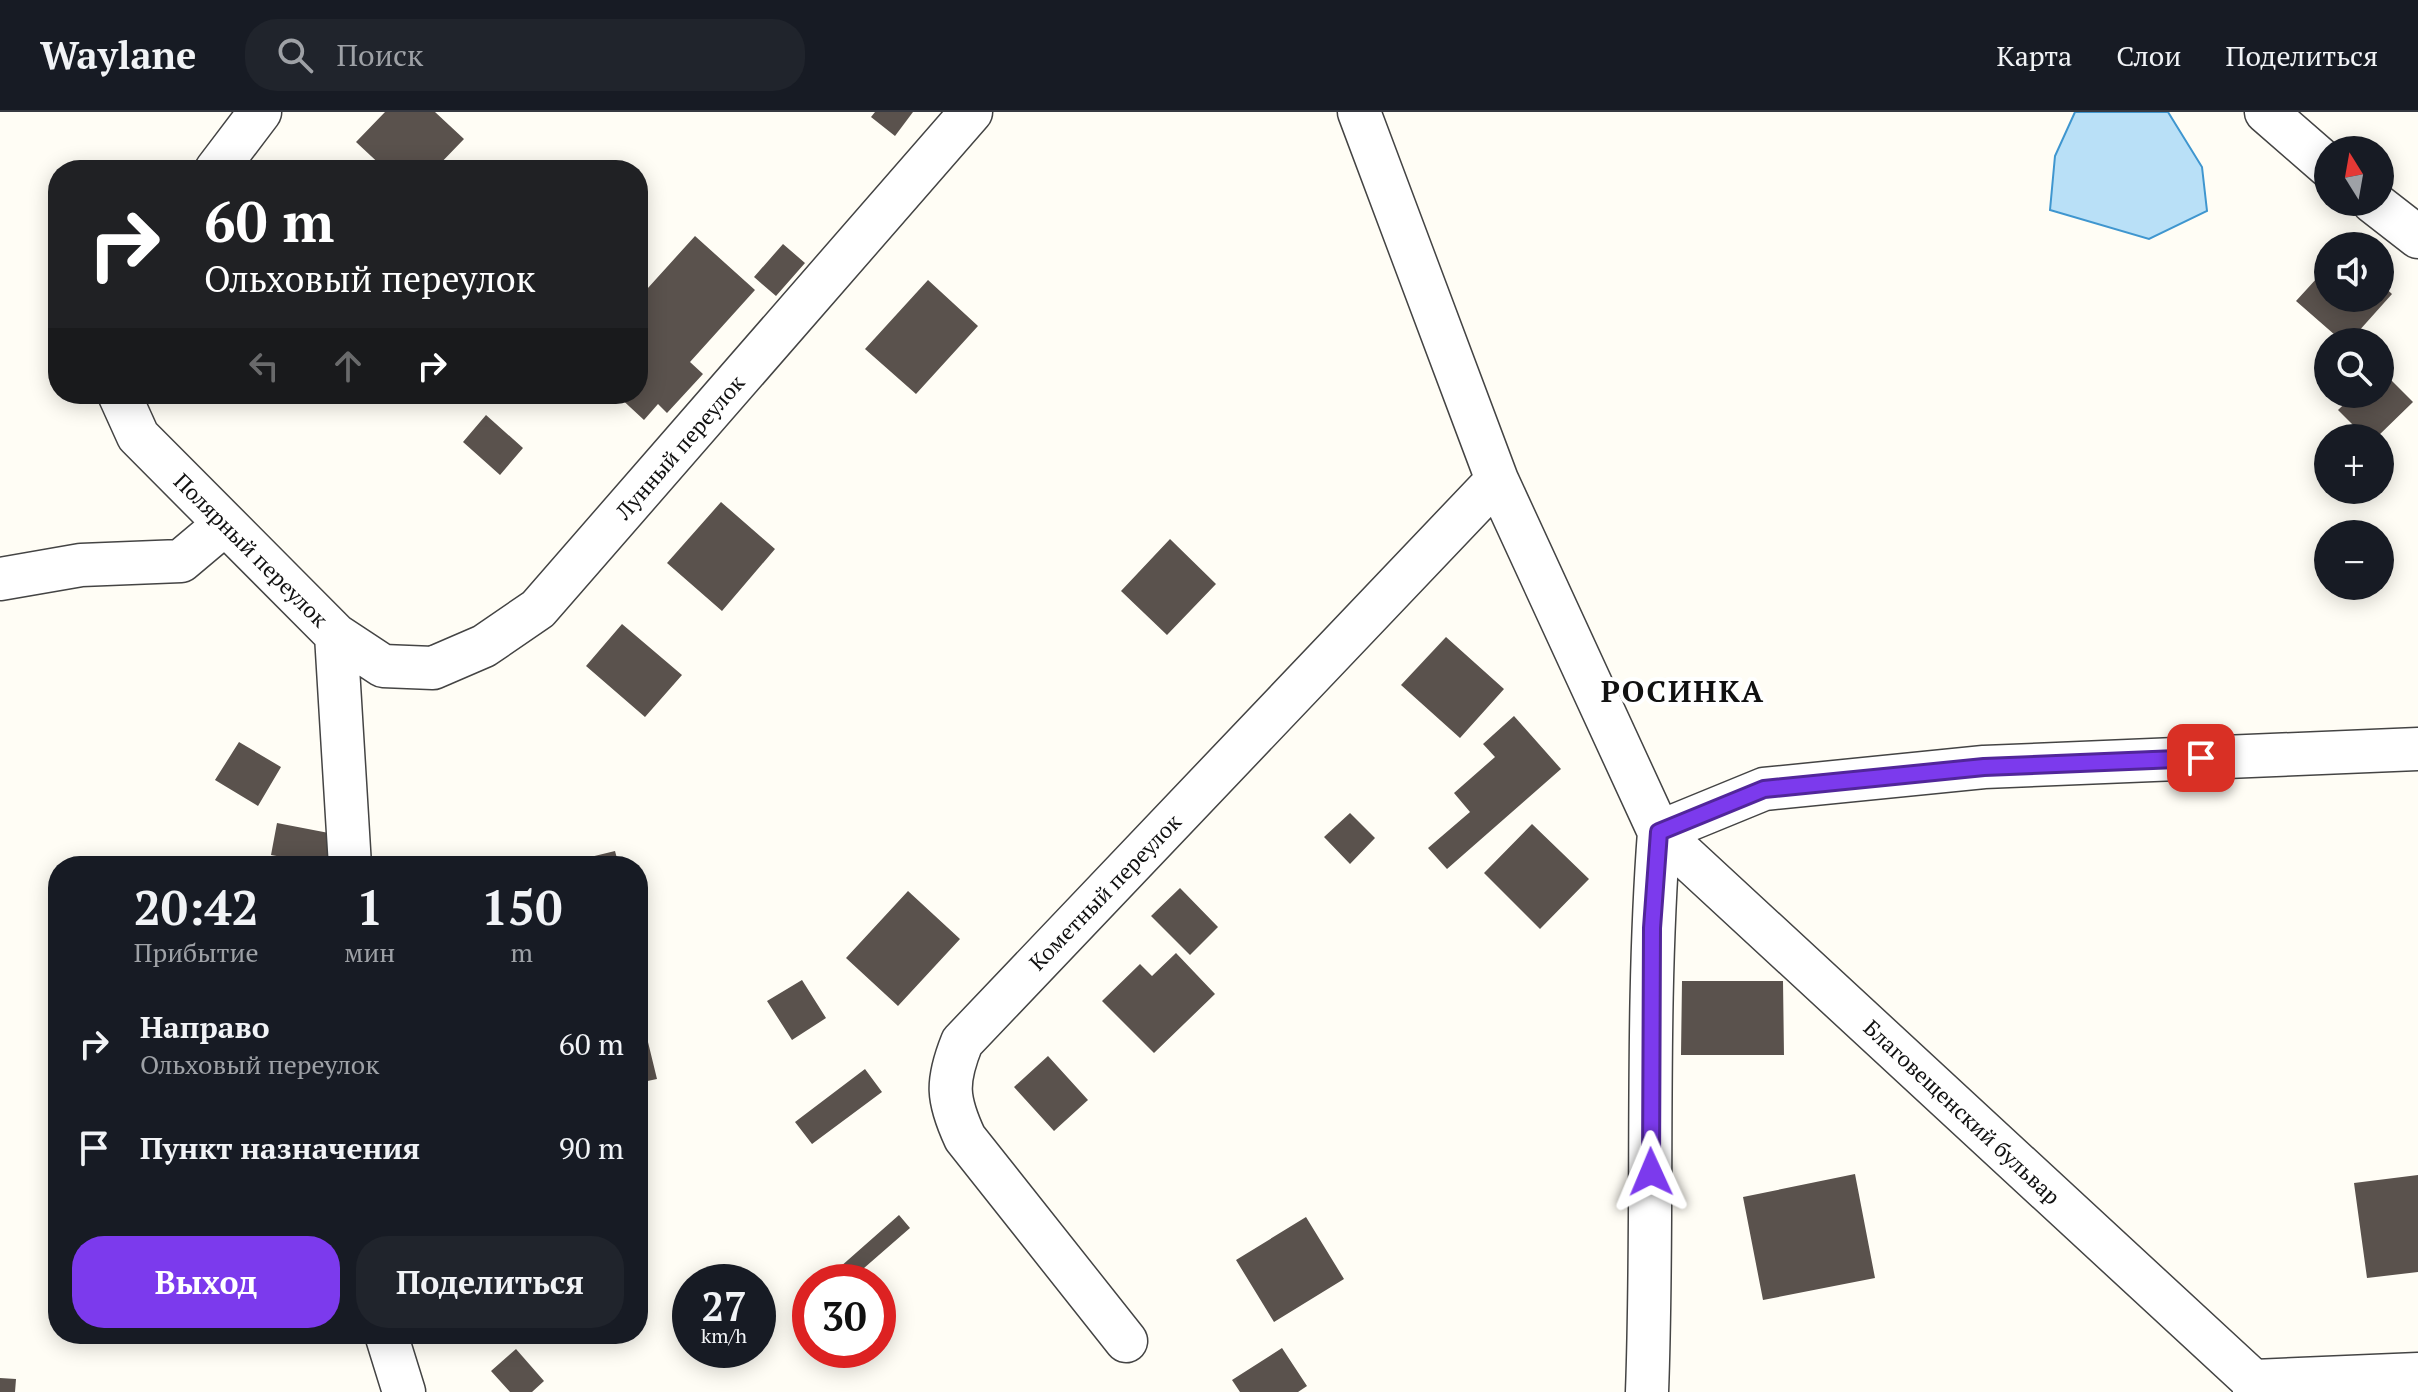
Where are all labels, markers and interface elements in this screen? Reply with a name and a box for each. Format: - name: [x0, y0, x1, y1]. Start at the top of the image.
- search box: [245, 19, 805, 91]
- text: Waylane: [40, 30, 197, 80]
- icon: search: [273, 33, 317, 77]
- text: Поиск: [337, 35, 423, 75]
- text: Карта: [1997, 37, 2072, 74]
- text: Слои: [2116, 37, 2181, 74]
- text: Поделиться: [2225, 37, 2378, 74]
- north arrow: [2314, 136, 2394, 216]
- map controls: [2314, 136, 2394, 600]
- text: 60 m: [204, 184, 334, 258]
- icon: right: [72, 192, 176, 296]
- button: sound: [2314, 232, 2394, 312]
- text: Ольховый переулок: [204, 255, 535, 302]
- button: search: [2314, 328, 2394, 408]
- icon: left: [242, 344, 286, 388]
- icon: ahead: [326, 344, 370, 388]
- icon: right: [410, 344, 454, 388]
- street label: Лунный переулок: [608, 368, 750, 526]
- button: +: [2314, 424, 2394, 504]
- street label: Полярный переулок: [168, 466, 335, 633]
- button: −: [2314, 520, 2394, 600]
- district label: РОСИНКА: [1601, 671, 1765, 711]
- pin: [2167, 724, 2235, 792]
- icon: arrive: [2179, 736, 2223, 780]
- street label: Кометный переулок: [1022, 807, 1187, 976]
- text: 20:42: [134, 875, 259, 939]
- text: 1: [356, 875, 383, 939]
- text: 150: [481, 875, 562, 939]
- text: Прибытие: [134, 935, 258, 969]
- text: мин: [344, 935, 395, 969]
- text: m: [510, 935, 533, 969]
- text: Направо: [140, 1007, 270, 1047]
- street label: Благовещенский бульвар: [1858, 1013, 2067, 1210]
- icon: right: [72, 1022, 116, 1066]
- text: 60 m: [559, 1024, 624, 1064]
- text: Ольховый переулок: [140, 1047, 379, 1081]
- icon: arrive: [72, 1126, 116, 1170]
- text: Пункт назначения: [140, 1128, 420, 1168]
- text: 90 m: [559, 1128, 624, 1168]
- position arrow: [1609, 1130, 1693, 1214]
- button: Выход: [72, 1236, 340, 1328]
- button: Поделиться: [356, 1236, 624, 1328]
- speed limit sign: 30: [792, 1264, 896, 1368]
- text: 27: [701, 1279, 747, 1332]
- text: km/h: [701, 1322, 747, 1349]

